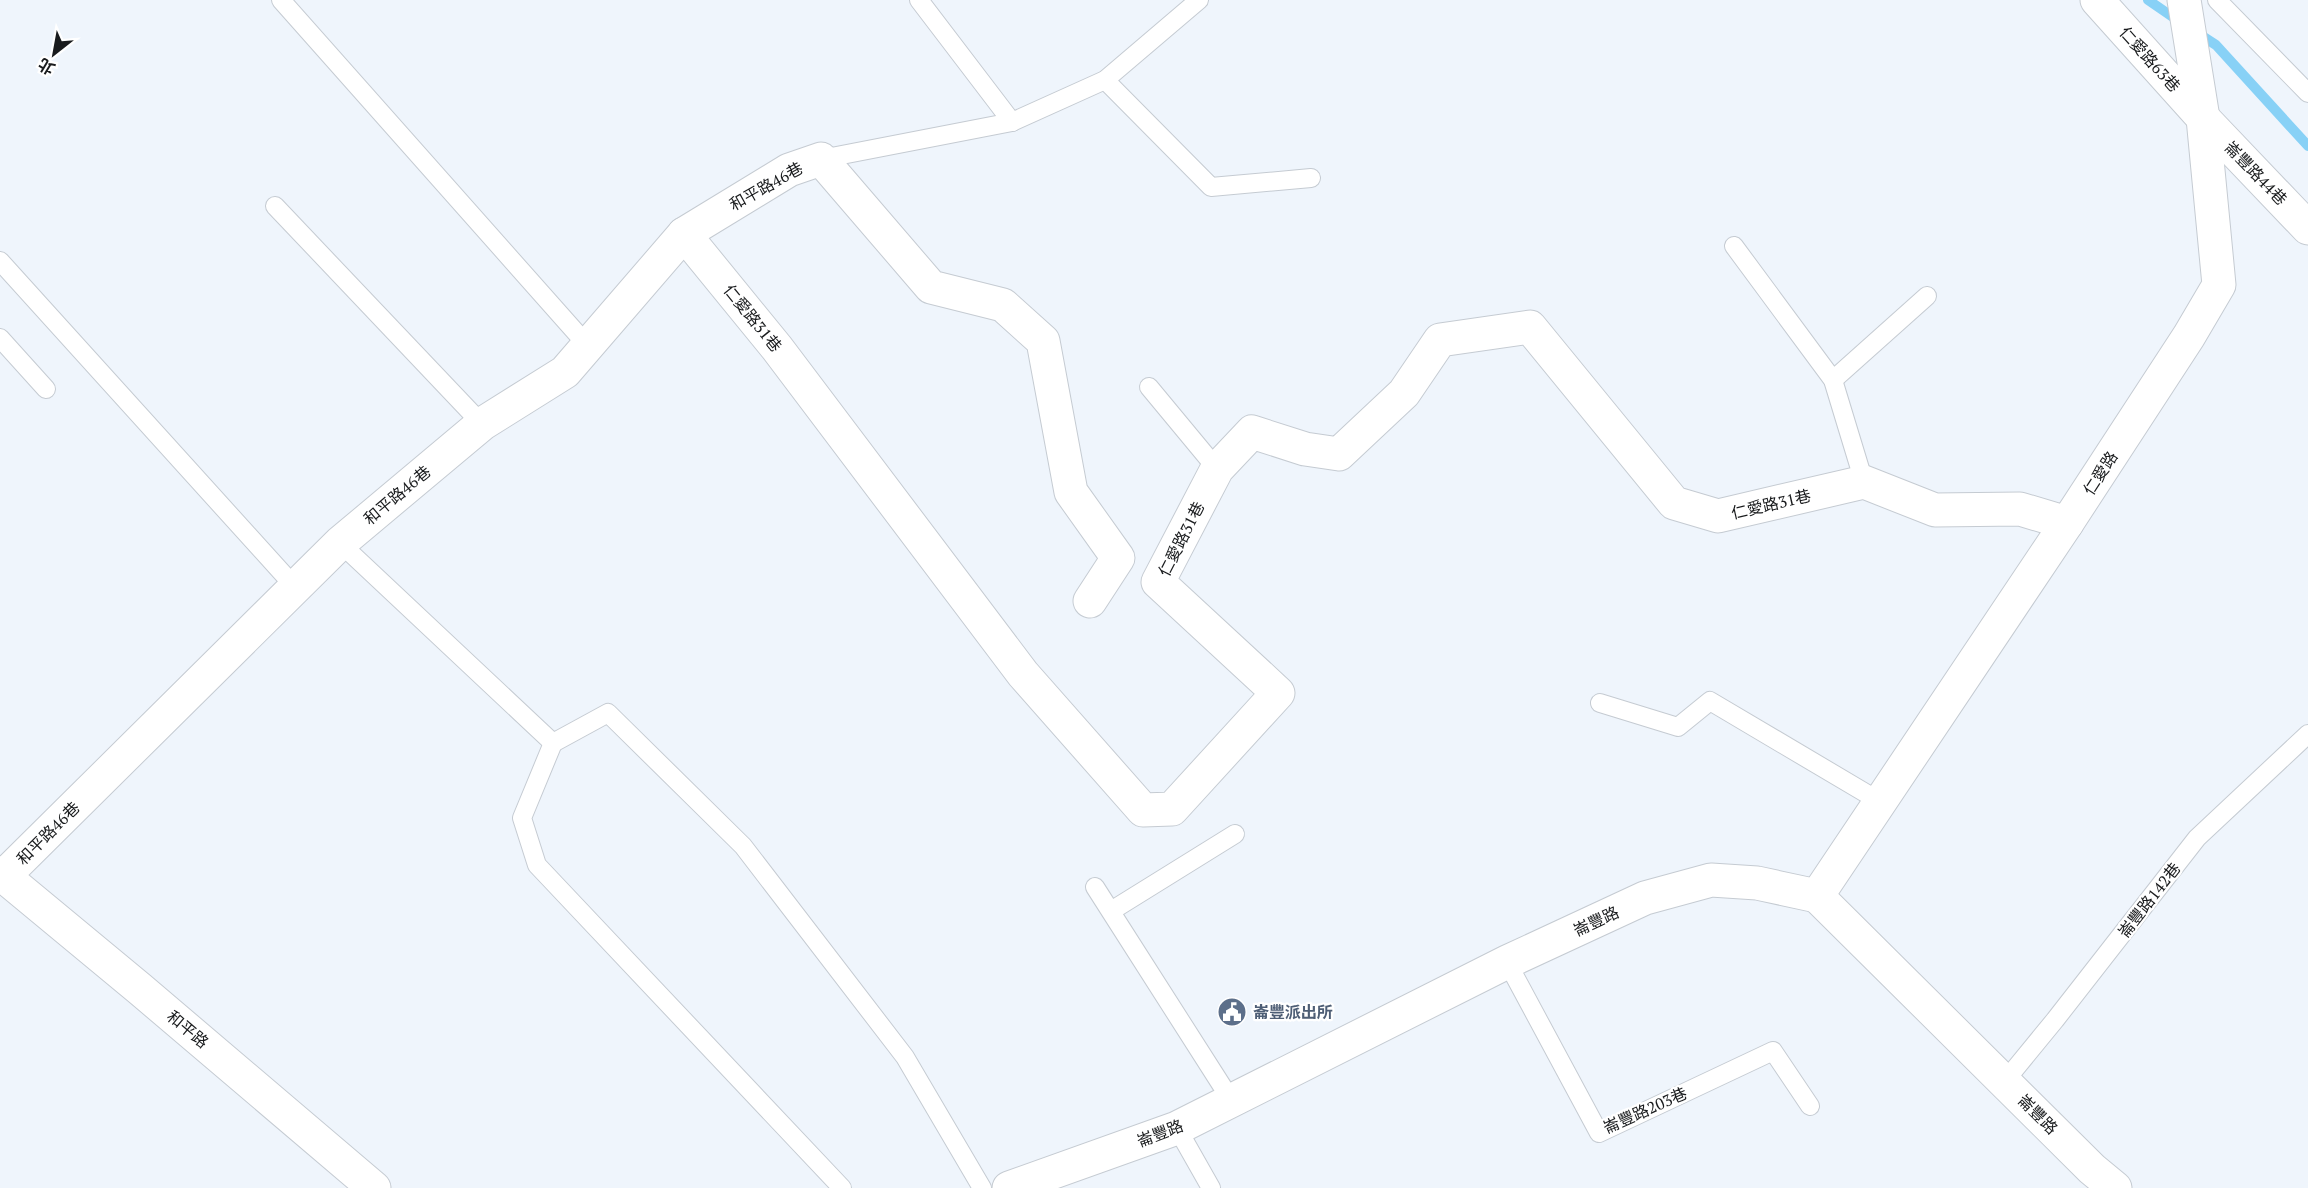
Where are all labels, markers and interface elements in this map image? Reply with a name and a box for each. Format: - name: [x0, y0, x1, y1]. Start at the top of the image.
- street label: 仁愛路63巷: [2115, 22, 2185, 96]
- north arrow: [24, 24, 84, 84]
- text: 北: [34, 53, 59, 80]
- street label: 崙豐路44巷: [2220, 136, 2292, 210]
- street label: 和平路46巷: [725, 157, 807, 215]
- street label: 仁愛路31巷: [719, 280, 787, 356]
- street label: 仁愛路: [2078, 447, 2122, 499]
- street label: 和平路46巷: [359, 461, 435, 529]
- street label: 仁愛路31巷: [1729, 484, 1813, 524]
- street label: 仁愛路31巷: [1153, 498, 1209, 580]
- street label: 和平路46巷: [12, 797, 84, 869]
- street label: 崙豐路142巷: [2113, 858, 2185, 942]
- street label: 崙豐路: [1570, 901, 1622, 941]
- public building icon: 崙豐派出所: [1216, 996, 1248, 1028]
- place label: 崙豐派出所: [1253, 1001, 1333, 1023]
- street label: 和平路: [163, 1005, 213, 1053]
- street label: 崙豐路203巷: [1600, 1082, 1690, 1138]
- street label: 崙豐路: [2013, 1089, 2063, 1139]
- street label: 崙豐路: [1134, 1114, 1186, 1152]

